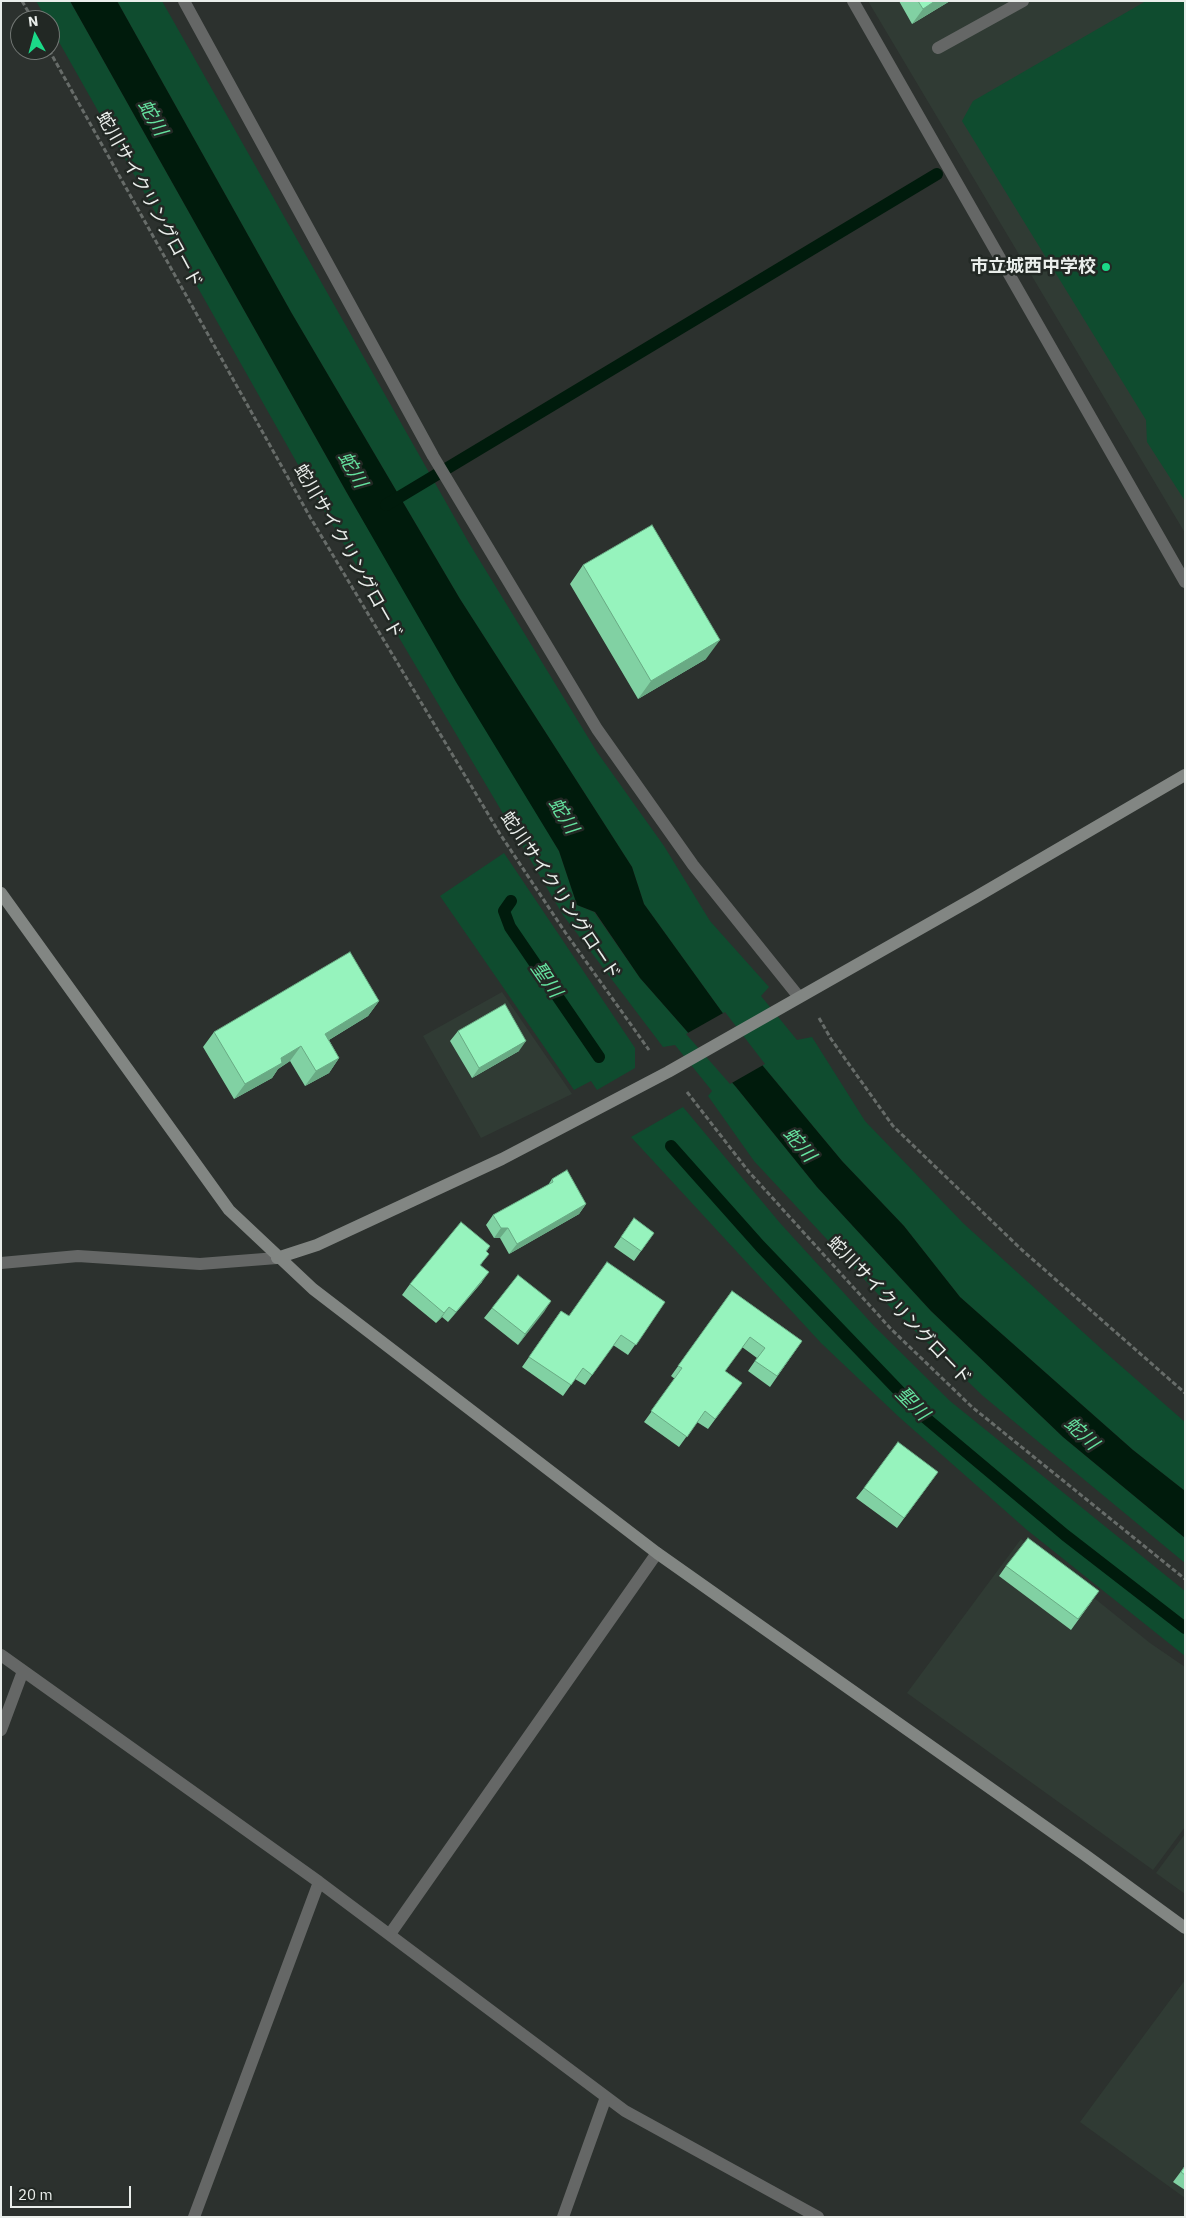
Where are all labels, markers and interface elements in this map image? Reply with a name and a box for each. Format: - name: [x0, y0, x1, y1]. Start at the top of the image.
- north arrow: [10, 10, 60, 60]
- text: N: [27, 12, 39, 31]
- water label: 蛇川: [133, 96, 171, 140]
- street label: 蛇川サイクリングロード: [92, 108, 206, 292]
- place label: 市立城西中学校: [970, 256, 1096, 278]
- marker: 市立城西中学校: [1100, 261, 1112, 273]
- water label: 蛇川: [333, 448, 371, 492]
- street label: 蛇川サイクリングロード: [289, 461, 407, 643]
- water label: 蛇川: [543, 794, 583, 838]
- street label: 蛇川サイクリングロード: [496, 808, 624, 984]
- water label: 聖川: [526, 958, 566, 1002]
- water label: 蛇川: [778, 1123, 820, 1167]
- street label: 蛇川サイクリングロード: [822, 1232, 976, 1390]
- water label: 聖川: [891, 1383, 933, 1425]
- water label: 蛇川: [1059, 1413, 1103, 1455]
- scale bar: [12, 2176, 134, 2208]
- text: 20 m: [18, 2185, 53, 2204]

